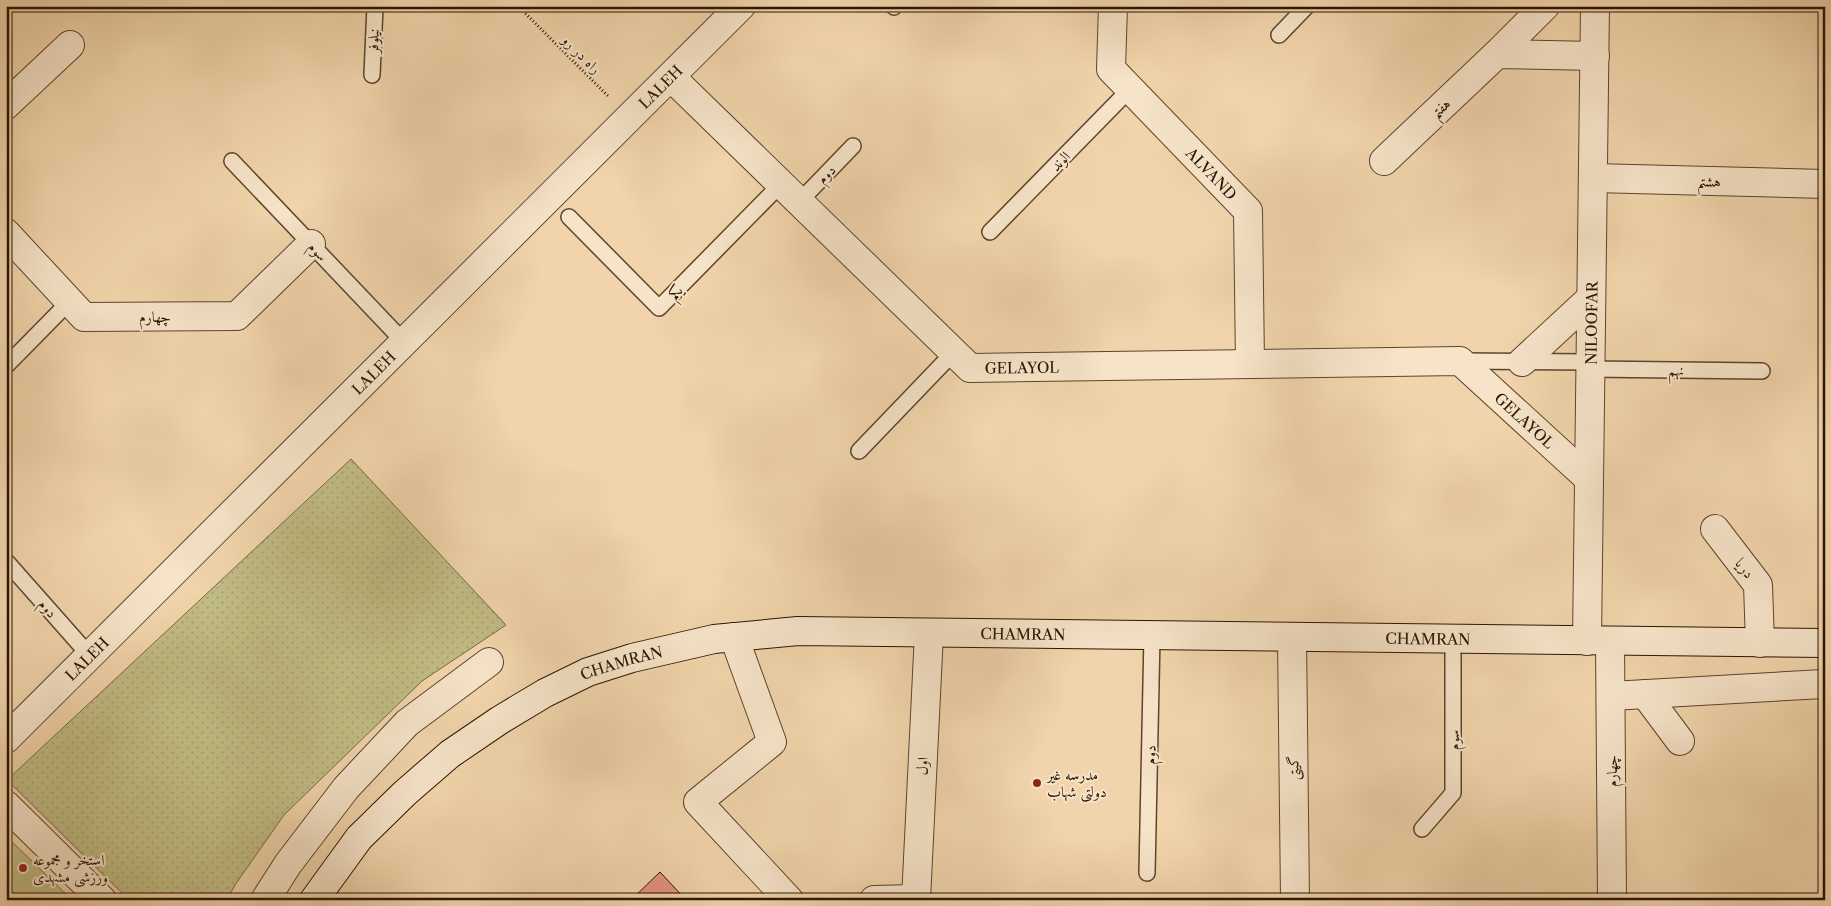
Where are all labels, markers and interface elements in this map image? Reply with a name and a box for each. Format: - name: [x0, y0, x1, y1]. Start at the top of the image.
- street label: نیلوفر: [363, 28, 384, 56]
- street label: راه در رو: [557, 29, 606, 78]
- street label: LALEH: [634, 61, 686, 112]
- street label: هفتم: [1426, 94, 1458, 126]
- street label: ALVAND: [1182, 143, 1241, 203]
- street label: الوند: [1046, 147, 1074, 175]
- street label: دوم: [812, 160, 842, 190]
- street label: هشتم: [1697, 171, 1721, 197]
- street label: سوم: [301, 237, 332, 268]
- street label: یکم: [664, 280, 691, 307]
- street label: NILOOFAR: [1581, 280, 1601, 365]
- street label: چهارم: [139, 307, 171, 330]
- street label: LALEH: [348, 347, 399, 398]
- street label: GELAYOL: [984, 357, 1059, 377]
- street label: نهم: [1668, 360, 1684, 385]
- street label: GELAYOL: [1491, 388, 1559, 452]
- street label: دریا: [1731, 554, 1759, 582]
- street label: دوم: [31, 594, 62, 624]
- street label: CHAMRAN: [980, 624, 1066, 644]
- street label: CHAMRAN: [1385, 628, 1471, 648]
- street label: LALEH: [61, 633, 113, 684]
- street label: CHAMRAN: [577, 642, 664, 684]
- street label: سوم: [1444, 730, 1467, 750]
- street label: دوم: [1140, 745, 1164, 765]
- street label: چهارم: [1602, 755, 1625, 787]
- street label: اول: [912, 756, 932, 776]
- street label: گیتی: [1283, 756, 1305, 780]
- place label: مدرسه غیر دولتی شهاب: [1045, 765, 1107, 803]
- marker: مدرسه غیر دولتی شهاب: [1031, 777, 1043, 789]
- place label: استخر و مجموعه ورزشی مشهدی: [33, 850, 108, 888]
- marker: استخر و مجموعه ورزشی مشهدی: [17, 862, 29, 874]

